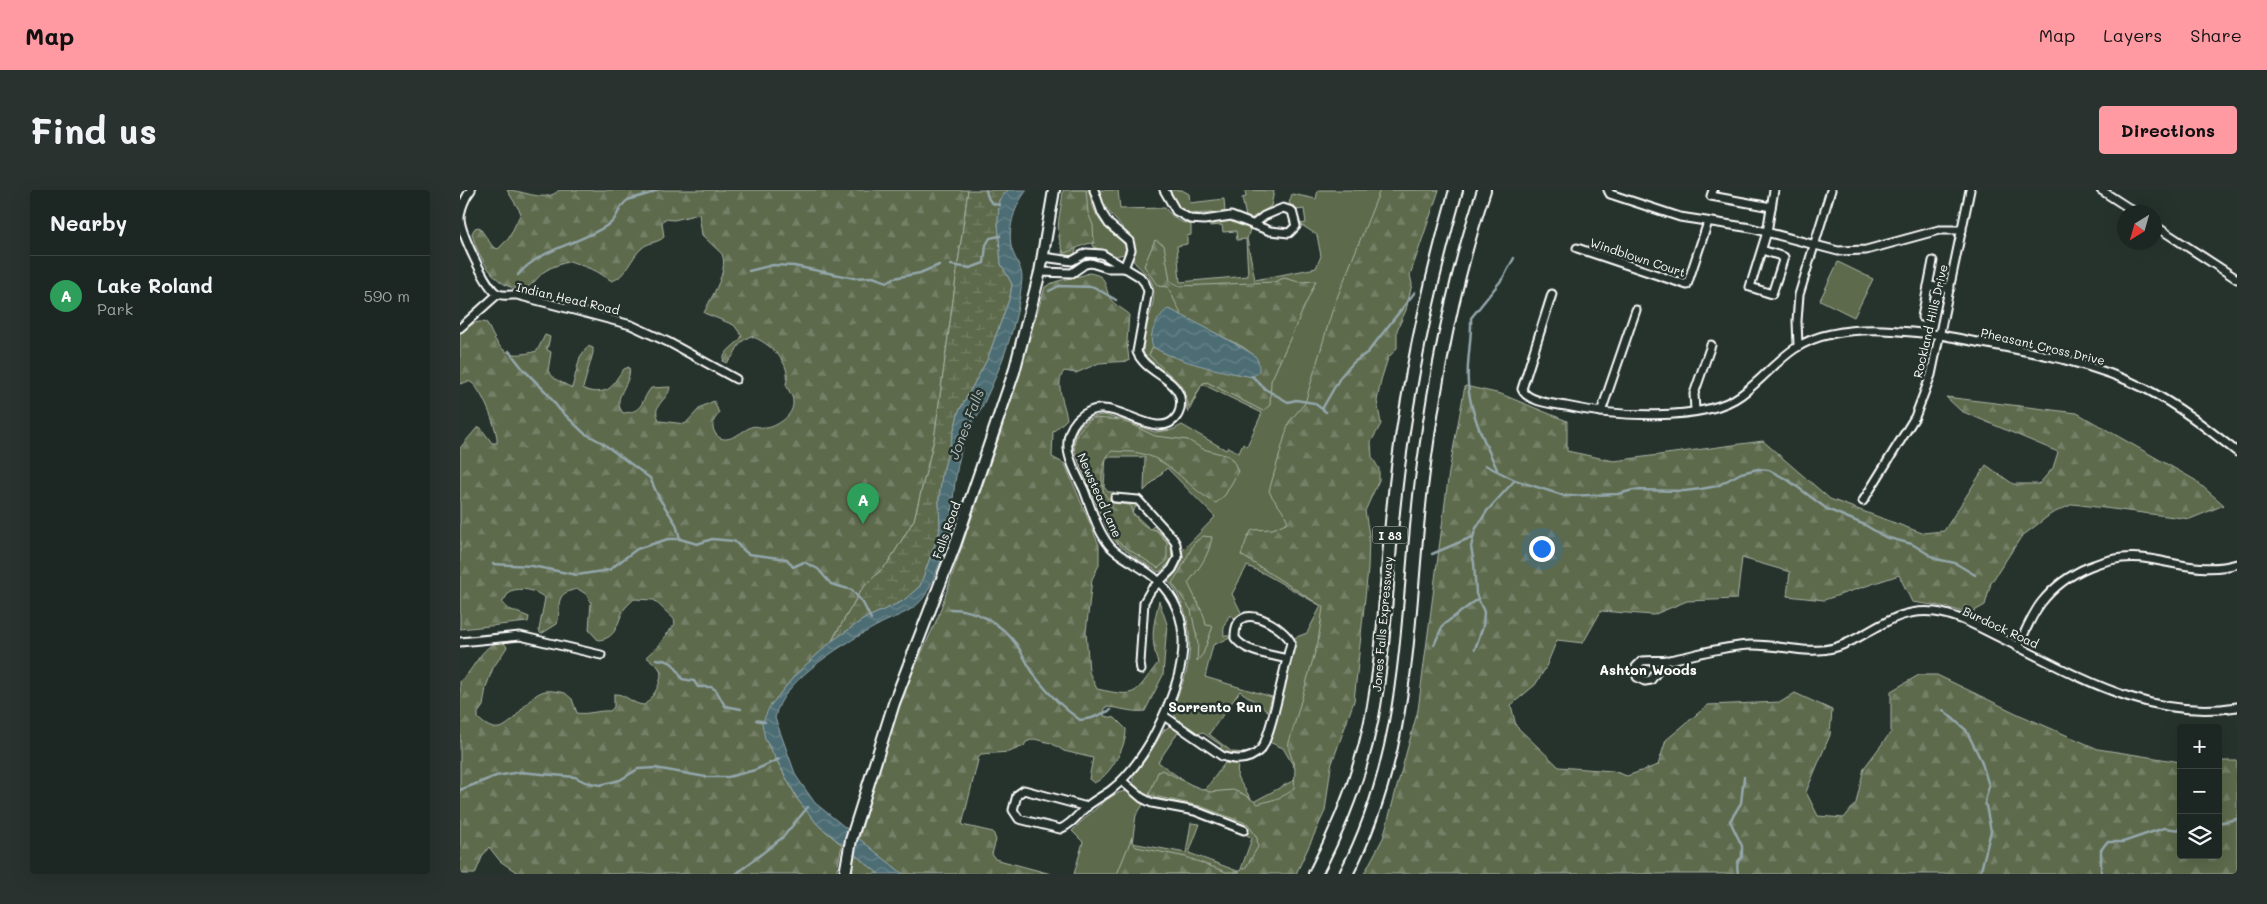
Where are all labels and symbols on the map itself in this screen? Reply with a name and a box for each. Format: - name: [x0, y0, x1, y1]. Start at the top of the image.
- north arrow: [2117, 205, 2162, 250]
- street label: Windblown Court: [1588, 234, 1688, 280]
- street label: Rockland Hills Drive: [1909, 262, 1951, 380]
- street label: Indian Head Road: [515, 278, 622, 318]
- street label: Pheasant Cross Drive: [1979, 324, 2107, 368]
- water label: Jones Falls: [944, 386, 988, 462]
- street label: Newstead Lane: [1074, 450, 1126, 540]
- pin: A: [847, 483, 879, 524]
- street label: Falls Road: [928, 499, 964, 561]
- road number: I 83: [1372, 526, 1408, 544]
- your location: [1529, 536, 1555, 562]
- street label: Jones Falls Expressway: [1368, 556, 1396, 692]
- street label: Burdock Road: [1960, 602, 2042, 652]
- district label: Ashton Woods: [1599, 660, 1697, 679]
- district label: Sorrento Run: [1168, 697, 1262, 716]

